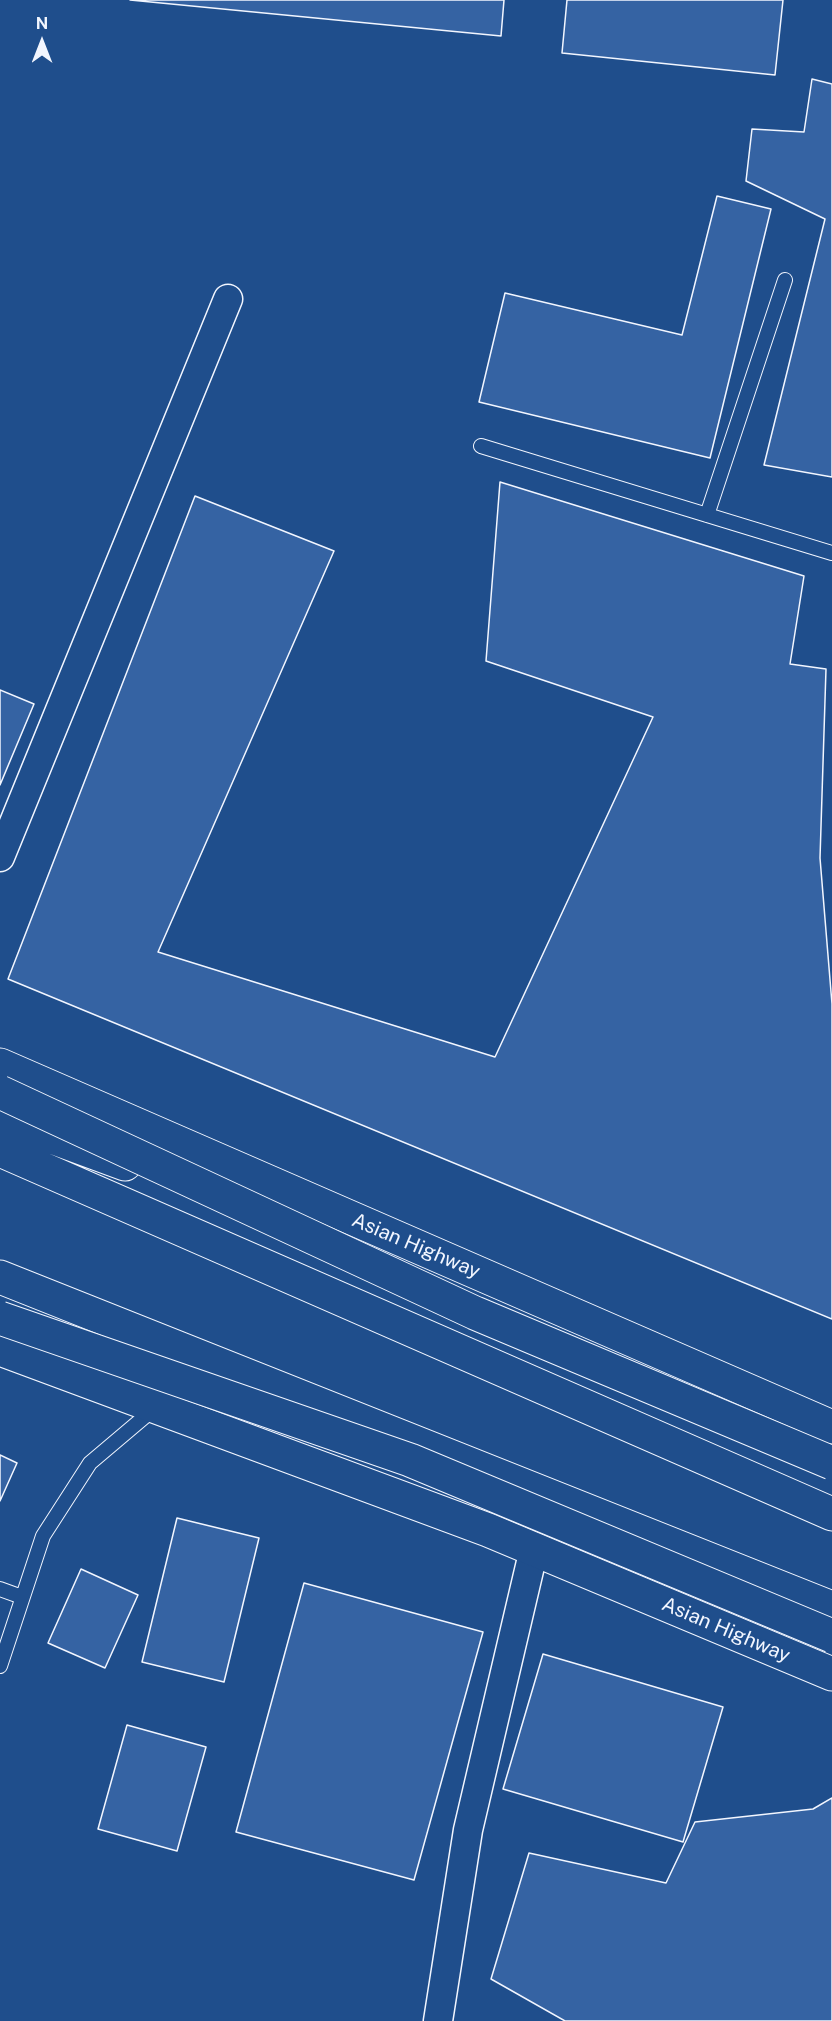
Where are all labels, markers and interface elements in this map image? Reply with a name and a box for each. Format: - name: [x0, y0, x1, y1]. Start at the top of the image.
- north arrow: [12, 12, 72, 72]
- text: N: [36, 14, 48, 33]
- street label: Asian Highway: [348, 1208, 484, 1284]
- street label: Asian Highway: [658, 1592, 794, 1668]

